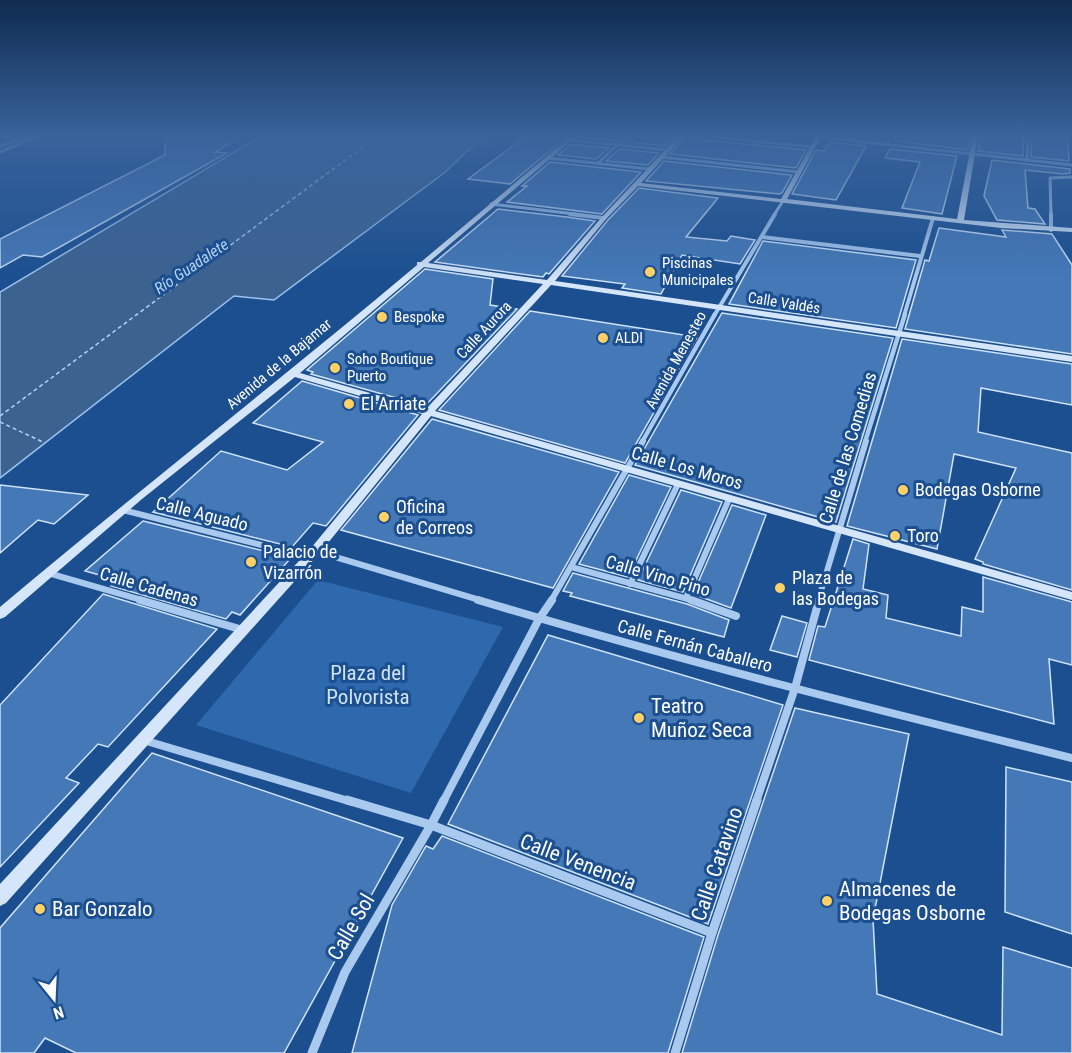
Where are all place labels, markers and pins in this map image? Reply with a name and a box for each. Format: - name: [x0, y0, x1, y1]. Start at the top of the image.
- place label: Piscinas Municipales: [662, 254, 734, 289]
- marker: Piscinas Municipales: [643, 265, 657, 279]
- place label: Bespoke: [394, 308, 445, 326]
- marker: Bespoke: [375, 310, 389, 324]
- place label: ALDI: [615, 329, 643, 347]
- marker: ALDI: [596, 331, 610, 345]
- place label: Soho Boutique Puerto: [347, 350, 433, 385]
- marker: Soho Boutique Puerto: [328, 361, 342, 375]
- place label: El Arriate: [361, 393, 426, 414]
- marker: El Arriate: [342, 397, 356, 411]
- place label: Bodegas Osborne: [915, 479, 1041, 500]
- marker: Bodegas Osborne: [896, 483, 910, 497]
- place label: Oficina de Correos: [396, 496, 473, 538]
- marker: Oficina de Correos: [377, 510, 391, 524]
- place label: Toro: [907, 525, 939, 546]
- marker: Toro: [888, 529, 902, 543]
- place label: Palacio de Vizarrón: [263, 541, 337, 583]
- marker: Palacio de Vizarrón: [244, 555, 258, 569]
- place label: Plaza de las Bodegas: [792, 567, 879, 609]
- marker: Plaza de las Bodegas: [773, 581, 787, 595]
- place label: Teatro Muñoz Seca: [651, 694, 752, 742]
- marker: Teatro Muñoz Seca: [632, 711, 646, 725]
- place label: Almacenes de Bodegas Osborne: [839, 877, 986, 925]
- marker: Almacenes de Bodegas Osborne: [820, 894, 834, 908]
- place label: Bar Gonzalo: [52, 897, 153, 921]
- marker: Bar Gonzalo: [33, 902, 47, 916]

